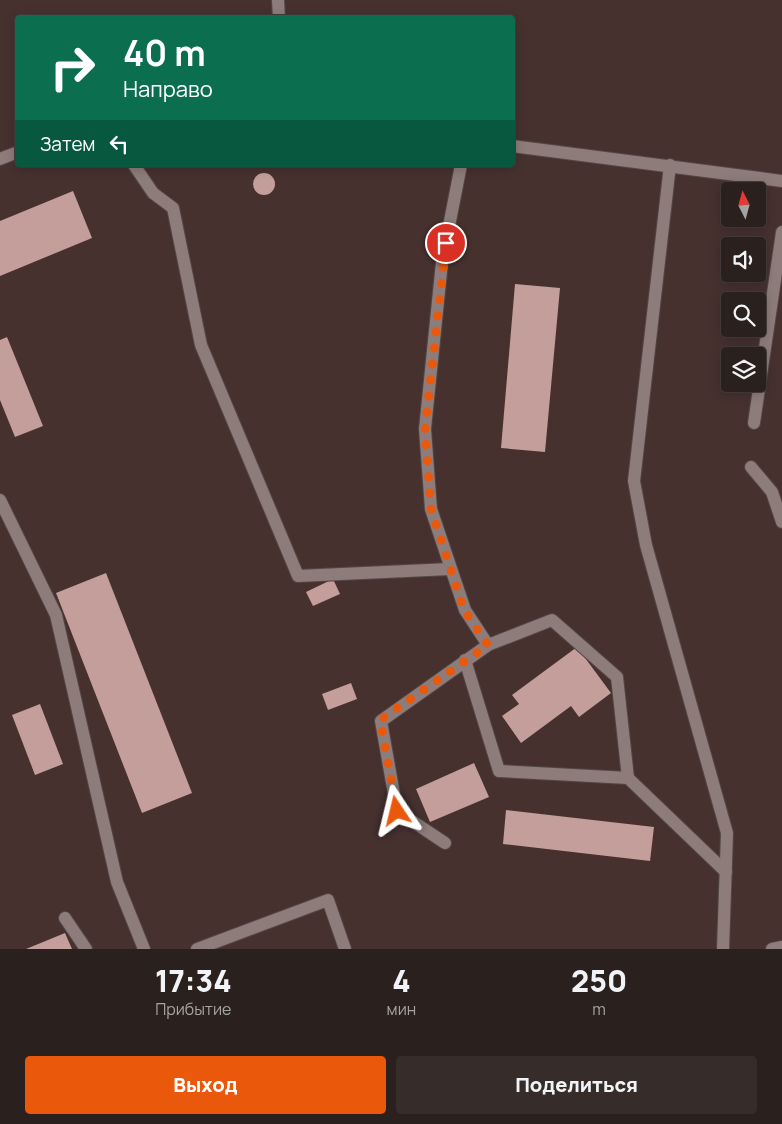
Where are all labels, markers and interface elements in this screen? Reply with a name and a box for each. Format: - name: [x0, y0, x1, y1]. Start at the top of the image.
- text: 40 m: [123, 29, 206, 77]
- icon: right: [40, 35, 105, 100]
- text: Направо: [123, 74, 213, 104]
- icon: left: [105, 130, 133, 158]
- text: Затем: [40, 131, 95, 157]
- north arrow: [721, 182, 766, 228]
- map controls: [721, 182, 766, 392]
- pin: [425, 222, 467, 264]
- icon: arrive: [432, 229, 460, 257]
- button: sound: [721, 237, 766, 282]
- button: search: [721, 292, 766, 337]
- button: layers: [721, 347, 766, 392]
- position arrow: [370, 784, 422, 836]
- text: 17:34: [155, 960, 232, 1001]
- text: 4: [392, 960, 411, 1001]
- text: 250: [571, 960, 627, 1001]
- text: Прибытие: [155, 998, 231, 1020]
- text: мин: [387, 998, 416, 1020]
- text: m: [592, 998, 606, 1020]
- button: Выход: [25, 1056, 386, 1114]
- button: Поделиться: [396, 1056, 757, 1114]

